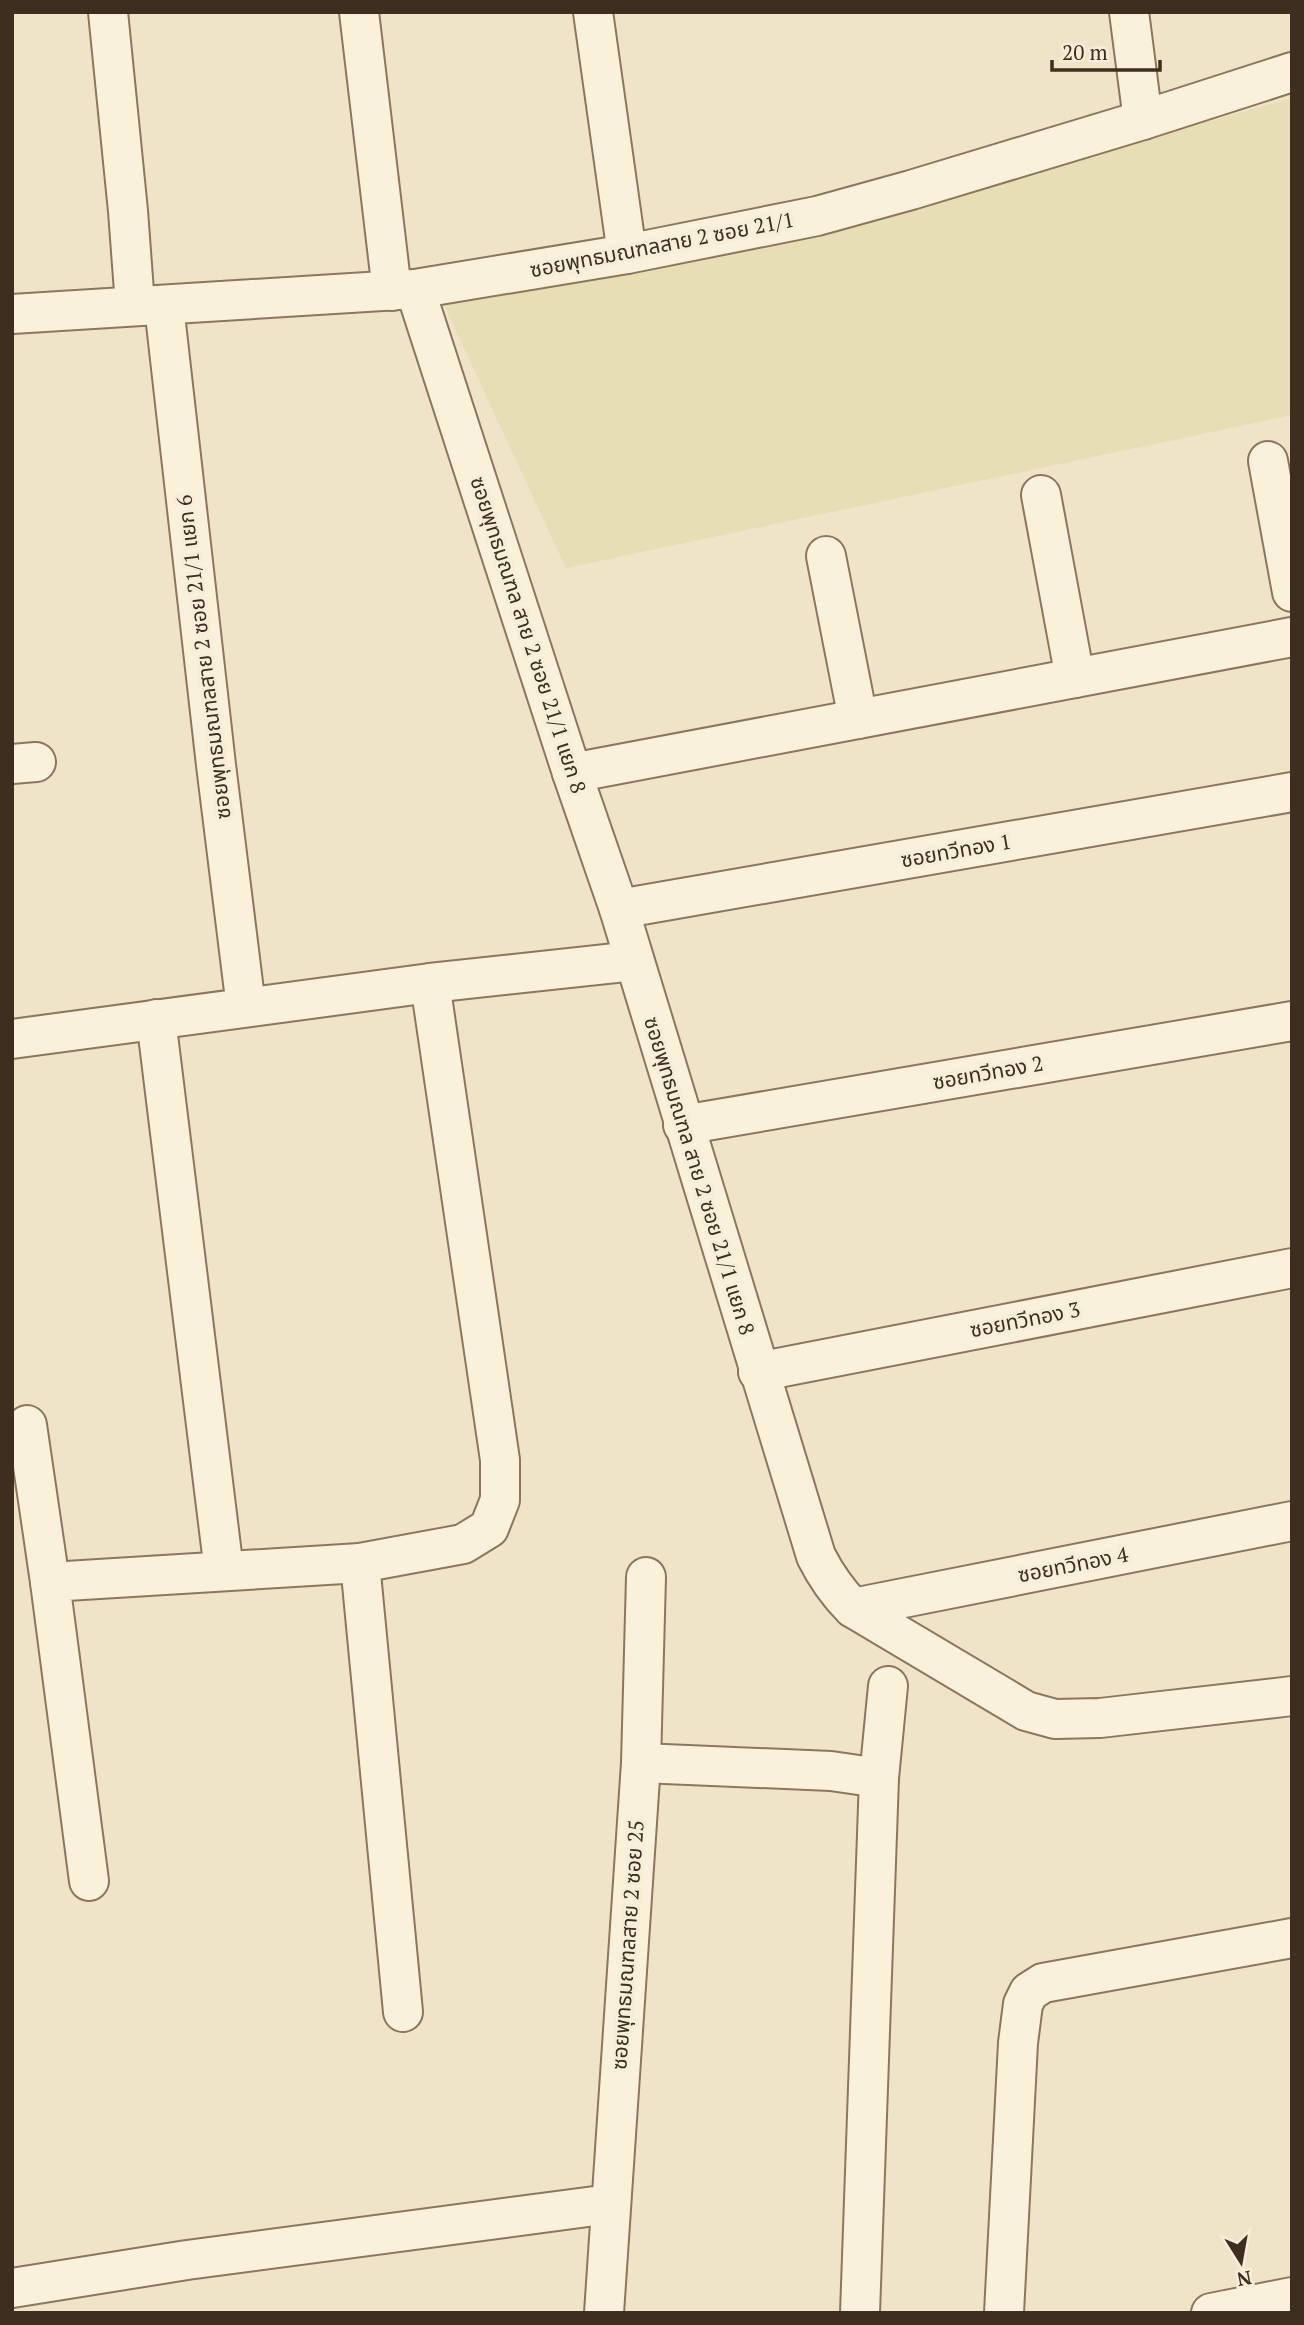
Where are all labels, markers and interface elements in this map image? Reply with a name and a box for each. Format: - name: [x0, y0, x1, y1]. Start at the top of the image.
- scale bar: [1052, 28, 1160, 72]
- text: 20 m: [1062, 38, 1108, 66]
- street label: ซอยพุทธมณฑลสาย 2 ซอย 21/1: [527, 205, 796, 283]
- street label: ซอยพุทธมณฑล สาย 2 ซอย 21/1 แยก 8: [464, 473, 593, 797]
- street label: ซอยพุทธมณฑลสาย 2 ซอย 21/1 แยก 6: [169, 493, 237, 821]
- street label: ซอยทวีทอง 1: [898, 827, 1013, 874]
- street label: ซอยพุทธมณฑล สาย 2 ซอย 21/1 แยก 8: [638, 1013, 762, 1338]
- street label: ซอยทวีทอง 2: [930, 1049, 1045, 1096]
- street label: ซอยทวีทอง 3: [967, 1295, 1082, 1343]
- street label: ซอยทวีทอง 4: [1015, 1539, 1131, 1588]
- street label: ซอยพุทธมณฑลสาย 2 ซอย 25: [604, 1819, 650, 2071]
- north arrow: [1206, 2227, 1276, 2297]
- text: N: [1234, 2266, 1254, 2293]

